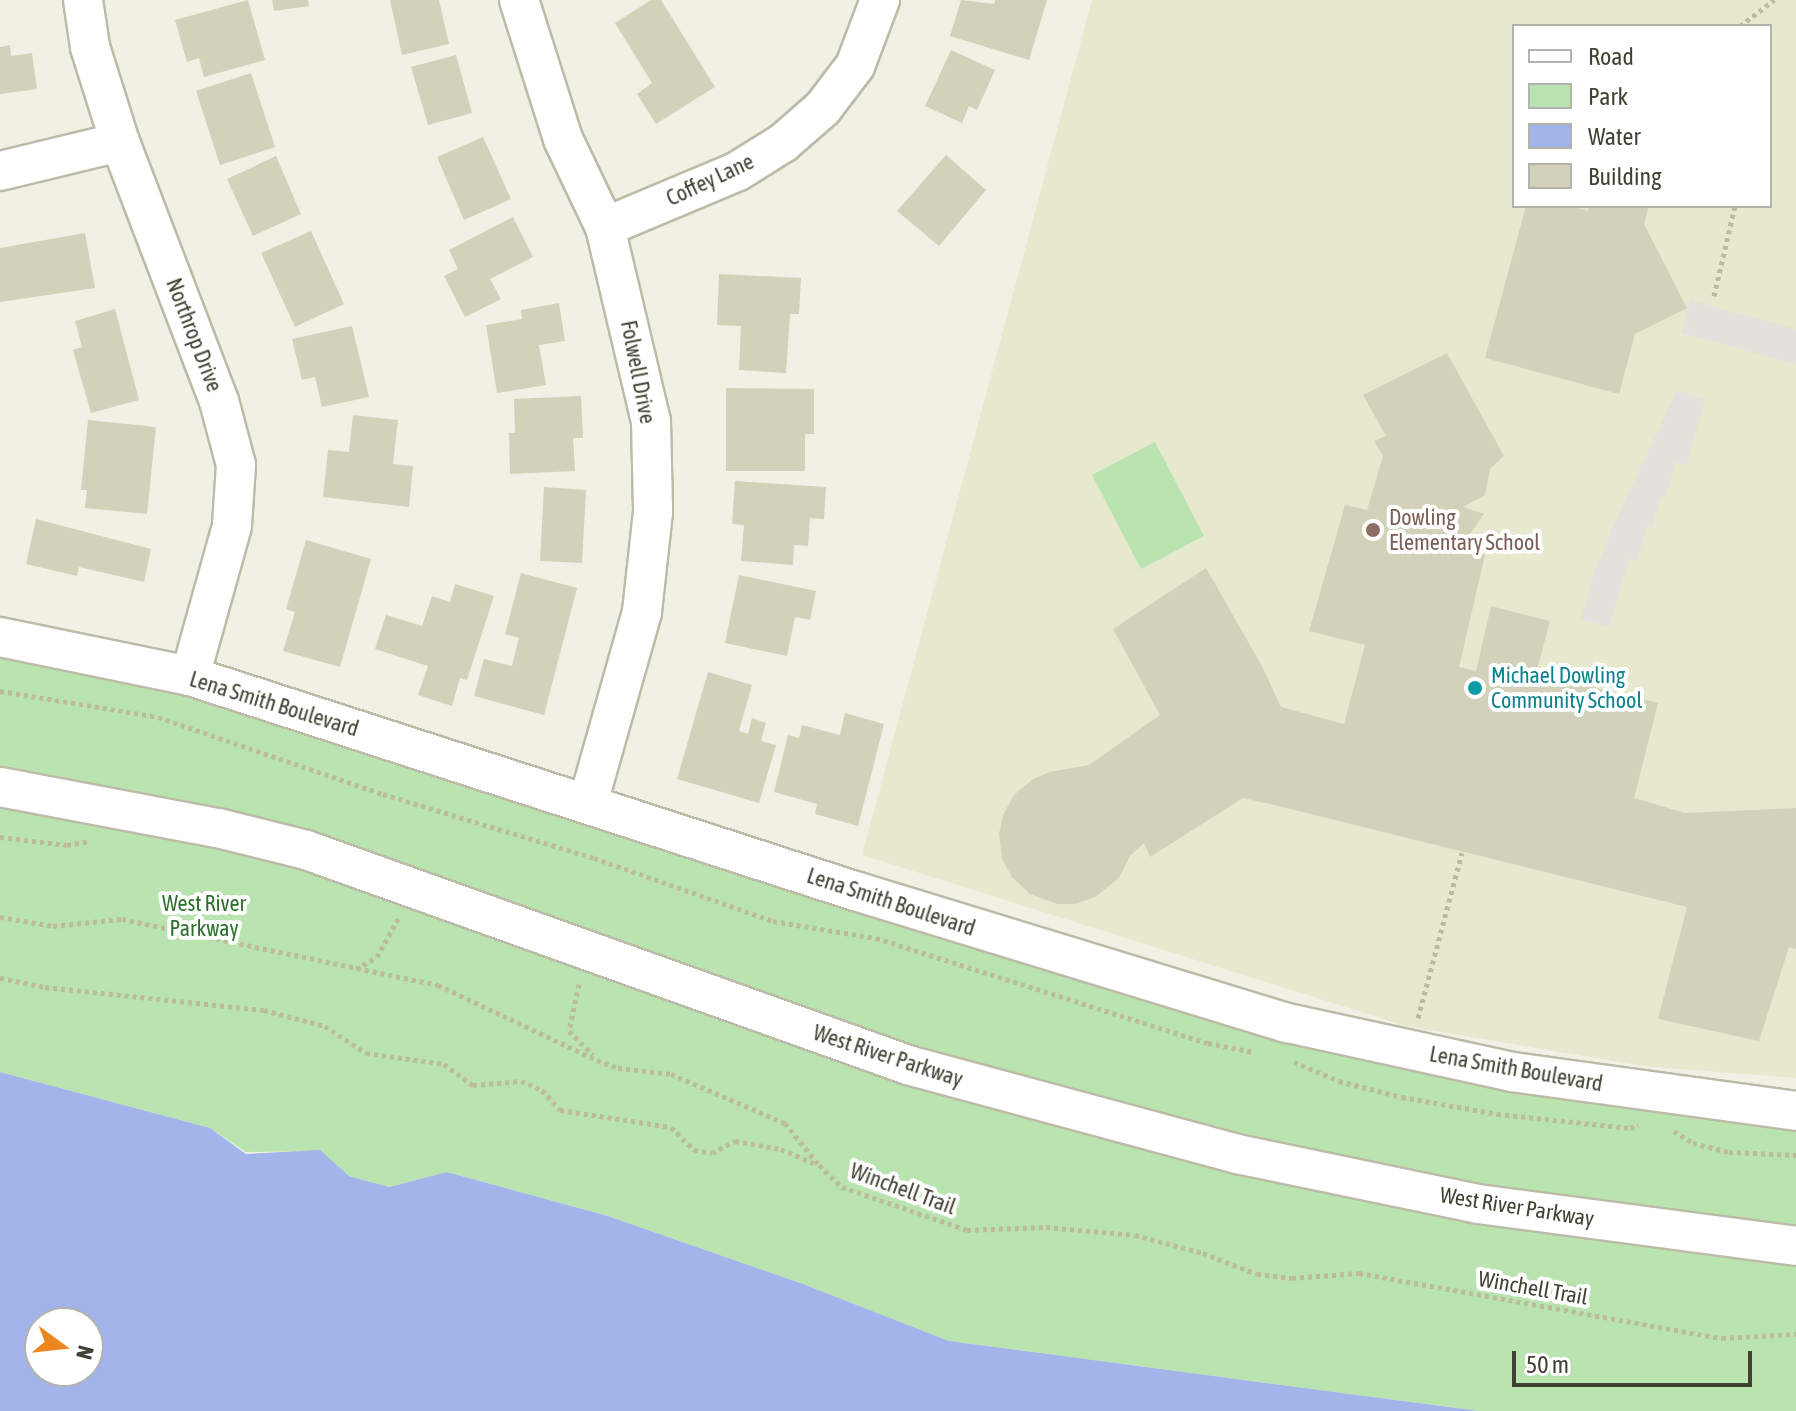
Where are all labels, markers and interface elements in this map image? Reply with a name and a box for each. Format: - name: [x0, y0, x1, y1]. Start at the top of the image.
- legend: [1512, 24, 1772, 208]
- text: Road: [1588, 43, 1634, 70]
- text: Park: [1588, 83, 1628, 110]
- text: Water: [1588, 123, 1641, 150]
- street label: Coffey Lane: [662, 148, 758, 212]
- text: Building: [1588, 163, 1661, 190]
- street label: Northrop Drive: [160, 274, 228, 396]
- street label: Folwell Drive: [615, 318, 661, 426]
- place label: Dowling Elementary School: [1389, 504, 1540, 556]
- marker: Dowling Elementary School: [1364, 521, 1382, 539]
- place label: Michael Dowling Community School: [1491, 662, 1642, 714]
- street label: Lena Smith Boulevard: [186, 666, 362, 742]
- marker: Michael Dowling Community School: [1466, 679, 1484, 697]
- street label: Lena Smith Boulevard: [804, 862, 978, 942]
- park label: West River Parkway: [162, 890, 246, 942]
- street label: West River Parkway: [810, 1019, 966, 1093]
- street label: Lena Smith Boulevard: [1427, 1041, 1605, 1097]
- street label: Winchell Trail: [846, 1158, 960, 1220]
- street label: West River Parkway: [1438, 1182, 1596, 1232]
- street label: Winchell Trail: [1476, 1265, 1590, 1311]
- north arrow: [24, 1307, 104, 1387]
- scale bar: [1516, 1335, 1756, 1385]
- text: N: [71, 1343, 99, 1362]
- text: 50 m: [1526, 1351, 1569, 1378]

